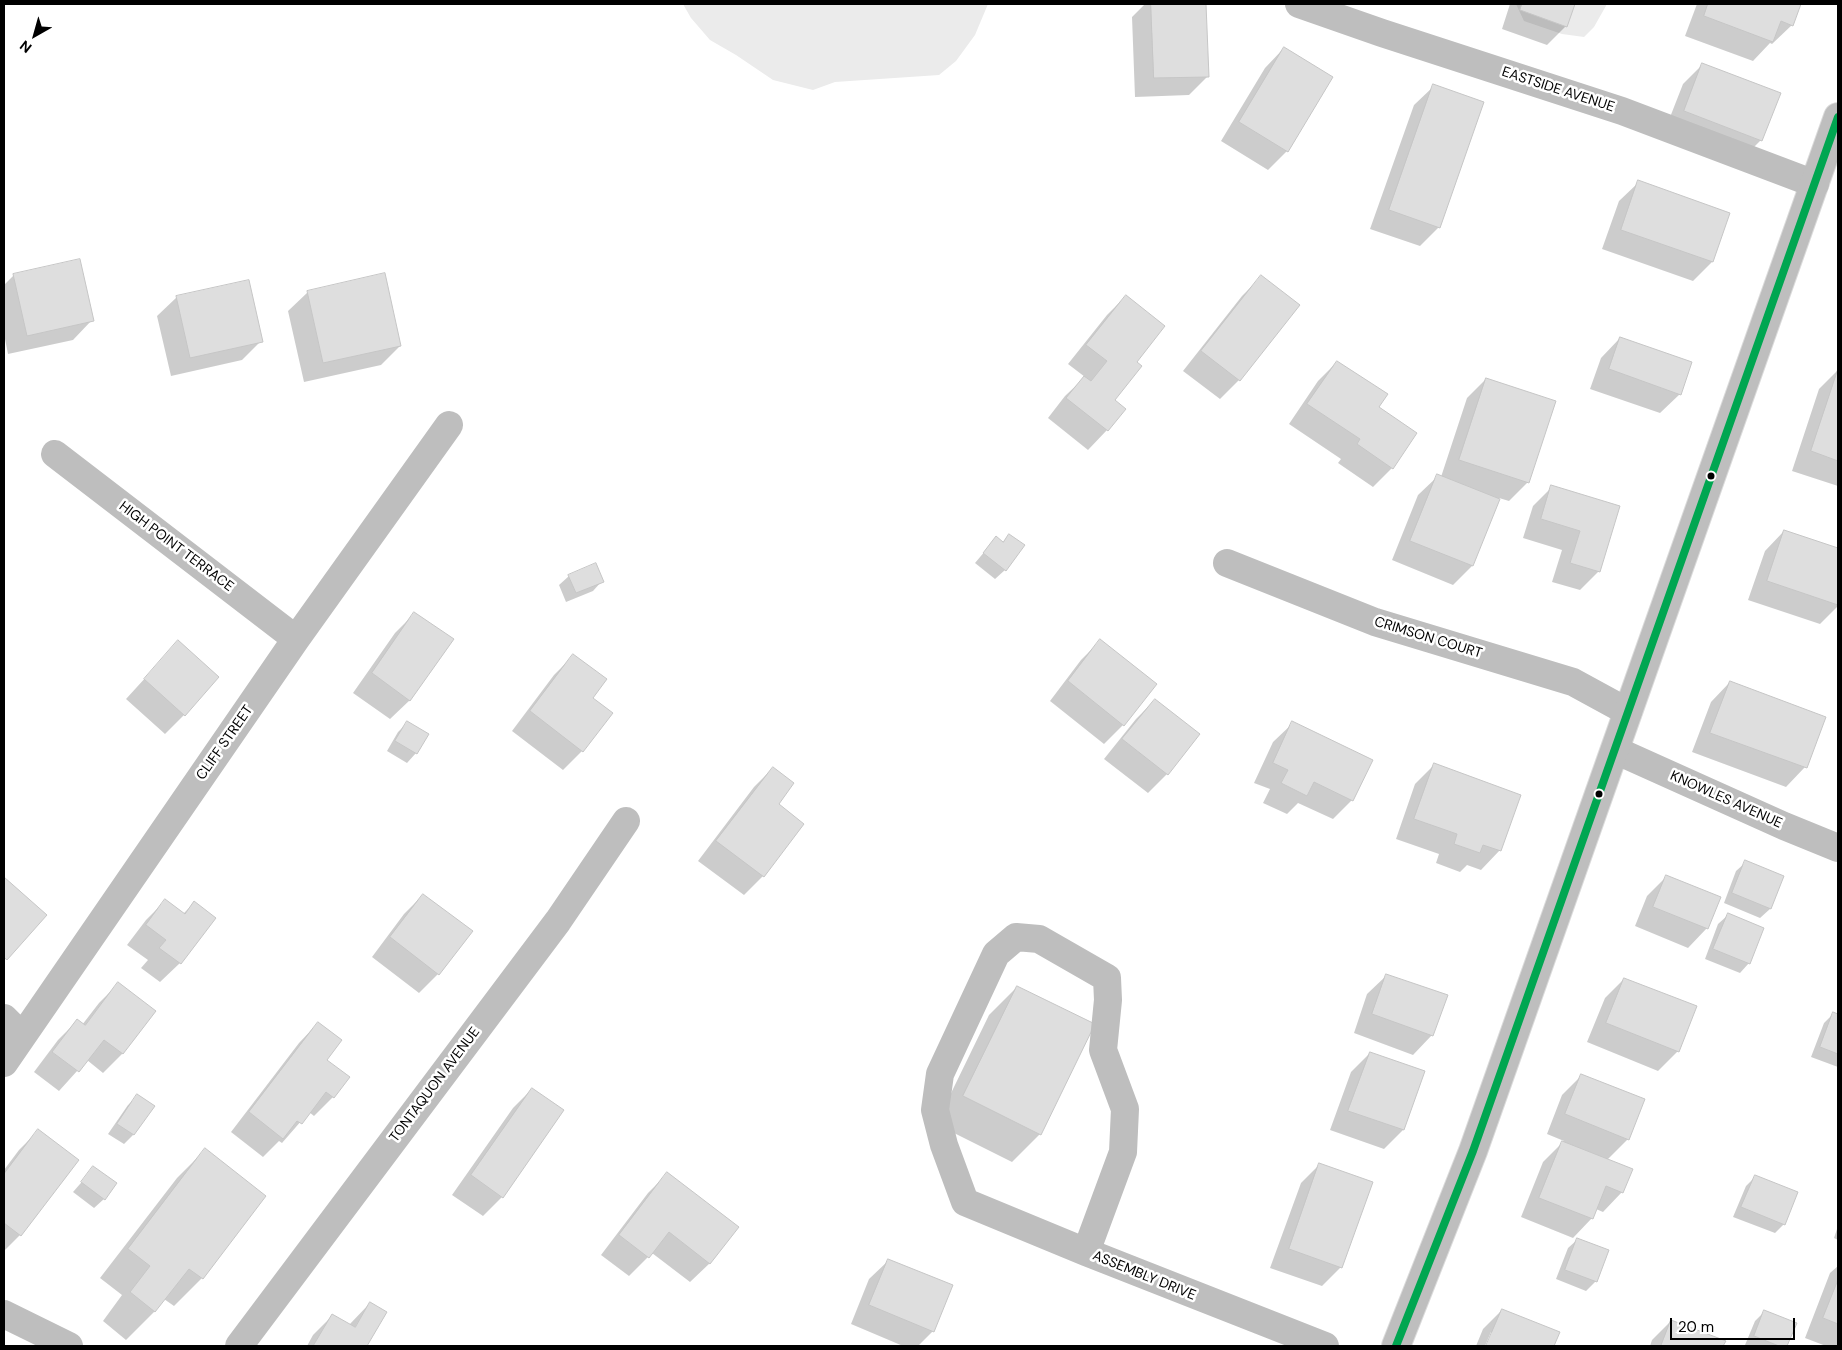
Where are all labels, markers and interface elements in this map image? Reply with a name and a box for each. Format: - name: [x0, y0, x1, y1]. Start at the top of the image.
- north arrow: [10, 10, 60, 60]
- text: N: [16, 37, 35, 57]
- street label: EASTSIDE AVENUE: [1500, 64, 1616, 116]
- unlabelled marker: [1706, 471, 1716, 481]
- street label: HIGH POINT TERRACE: [115, 498, 237, 596]
- street label: CRIMSON COURT: [1372, 614, 1484, 662]
- street label: CLIFF STREET: [193, 702, 257, 784]
- street label: KNOWLES AVENUE: [1667, 768, 1785, 832]
- unlabelled marker: [1594, 789, 1604, 799]
- street label: TONTAQUON AVENUE: [386, 1024, 484, 1146]
- street label: ASSEMBLY DRIVE: [1090, 1248, 1198, 1304]
- scale bar: [1672, 1308, 1797, 1340]
- text: 20 m: [1678, 1317, 1714, 1337]

